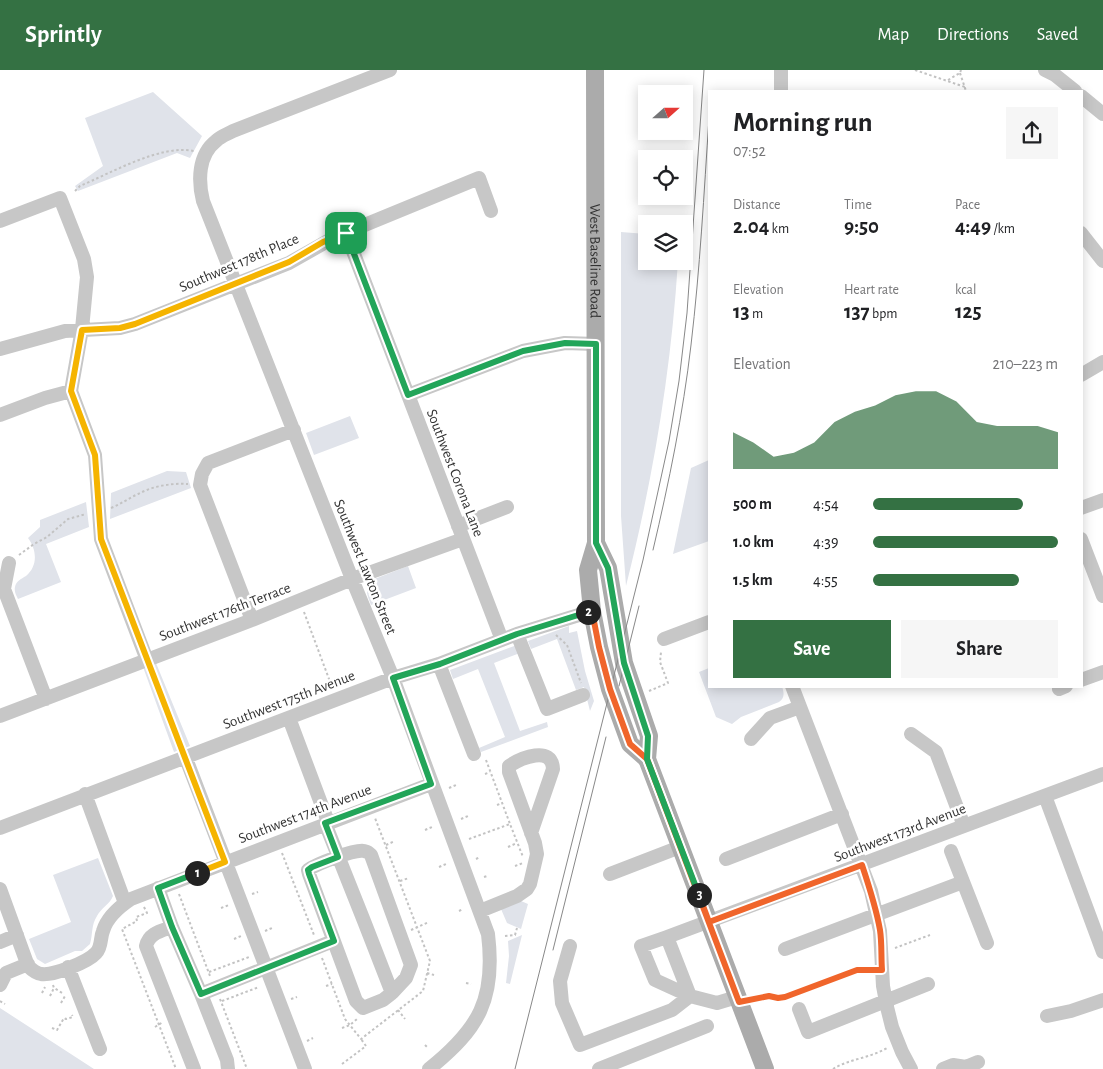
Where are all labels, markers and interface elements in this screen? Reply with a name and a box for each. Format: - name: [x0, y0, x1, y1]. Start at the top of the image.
- text: Sprintly: [25, 23, 102, 47]
- text: Map: [878, 26, 909, 44]
- text: Directions: [937, 26, 1009, 44]
- text: Saved: [1037, 26, 1078, 44]
- north arrow: [638, 85, 692, 140]
- map controls: [638, 85, 693, 270]
- button: share: [1006, 107, 1058, 159]
- text: Morning run: [733, 109, 873, 137]
- text: 07:52: [733, 143, 766, 159]
- button: locate: [638, 150, 693, 205]
- text: Distance: [733, 198, 780, 212]
- text: Time: [844, 198, 872, 212]
- text: Pace: [955, 198, 980, 212]
- street label: West Baseline Road: [588, 204, 603, 318]
- pin: [325, 212, 367, 254]
- button: layers: [638, 215, 693, 270]
- text: 2.04: [733, 216, 769, 237]
- text: 9:50: [844, 216, 879, 237]
- text: 4:49: [955, 216, 991, 237]
- icon: arrive: [332, 219, 360, 247]
- text: km: [769, 222, 789, 236]
- text: /km: [991, 222, 1015, 236]
- street label: Southwest 178th Place: [177, 231, 301, 295]
- text: Elevation: [733, 283, 784, 297]
- text: Heart rate: [844, 283, 899, 297]
- text: kcal: [955, 283, 976, 297]
- text: 13: [733, 301, 750, 322]
- text: 137: [844, 301, 870, 322]
- text: 125: [955, 301, 982, 322]
- text: m: [750, 307, 763, 321]
- text: bpm: [870, 307, 897, 321]
- text: Elevation: [733, 356, 791, 372]
- text: 210–223 m: [993, 356, 1058, 372]
- street label: Southwest Corona Lane: [424, 407, 486, 539]
- text: 500 m: [733, 496, 772, 512]
- text: 4:54: [813, 496, 839, 512]
- street label: Southwest Lawton Street: [331, 497, 399, 637]
- text: 1.0 km: [733, 534, 774, 550]
- text: 4:39: [813, 534, 838, 550]
- text: 1.5 km: [733, 572, 773, 588]
- text: 4:55: [813, 572, 838, 588]
- street label: Southwest 176th Terrace: [157, 580, 293, 644]
- pin: 2: [576, 600, 600, 624]
- text: 2: [585, 605, 592, 619]
- button: Save: [733, 620, 891, 678]
- button: Share: [901, 620, 1058, 678]
- street label: Southwest 175th Avenue: [221, 668, 357, 732]
- street label: Southwest 174th Avenue: [236, 782, 374, 846]
- street label: Southwest 173rd Avenue: [832, 801, 968, 865]
- pin: 1: [184, 860, 210, 886]
- text: 1: [195, 866, 200, 880]
- pin: 3: [686, 882, 712, 908]
- text: 3: [696, 888, 703, 902]

